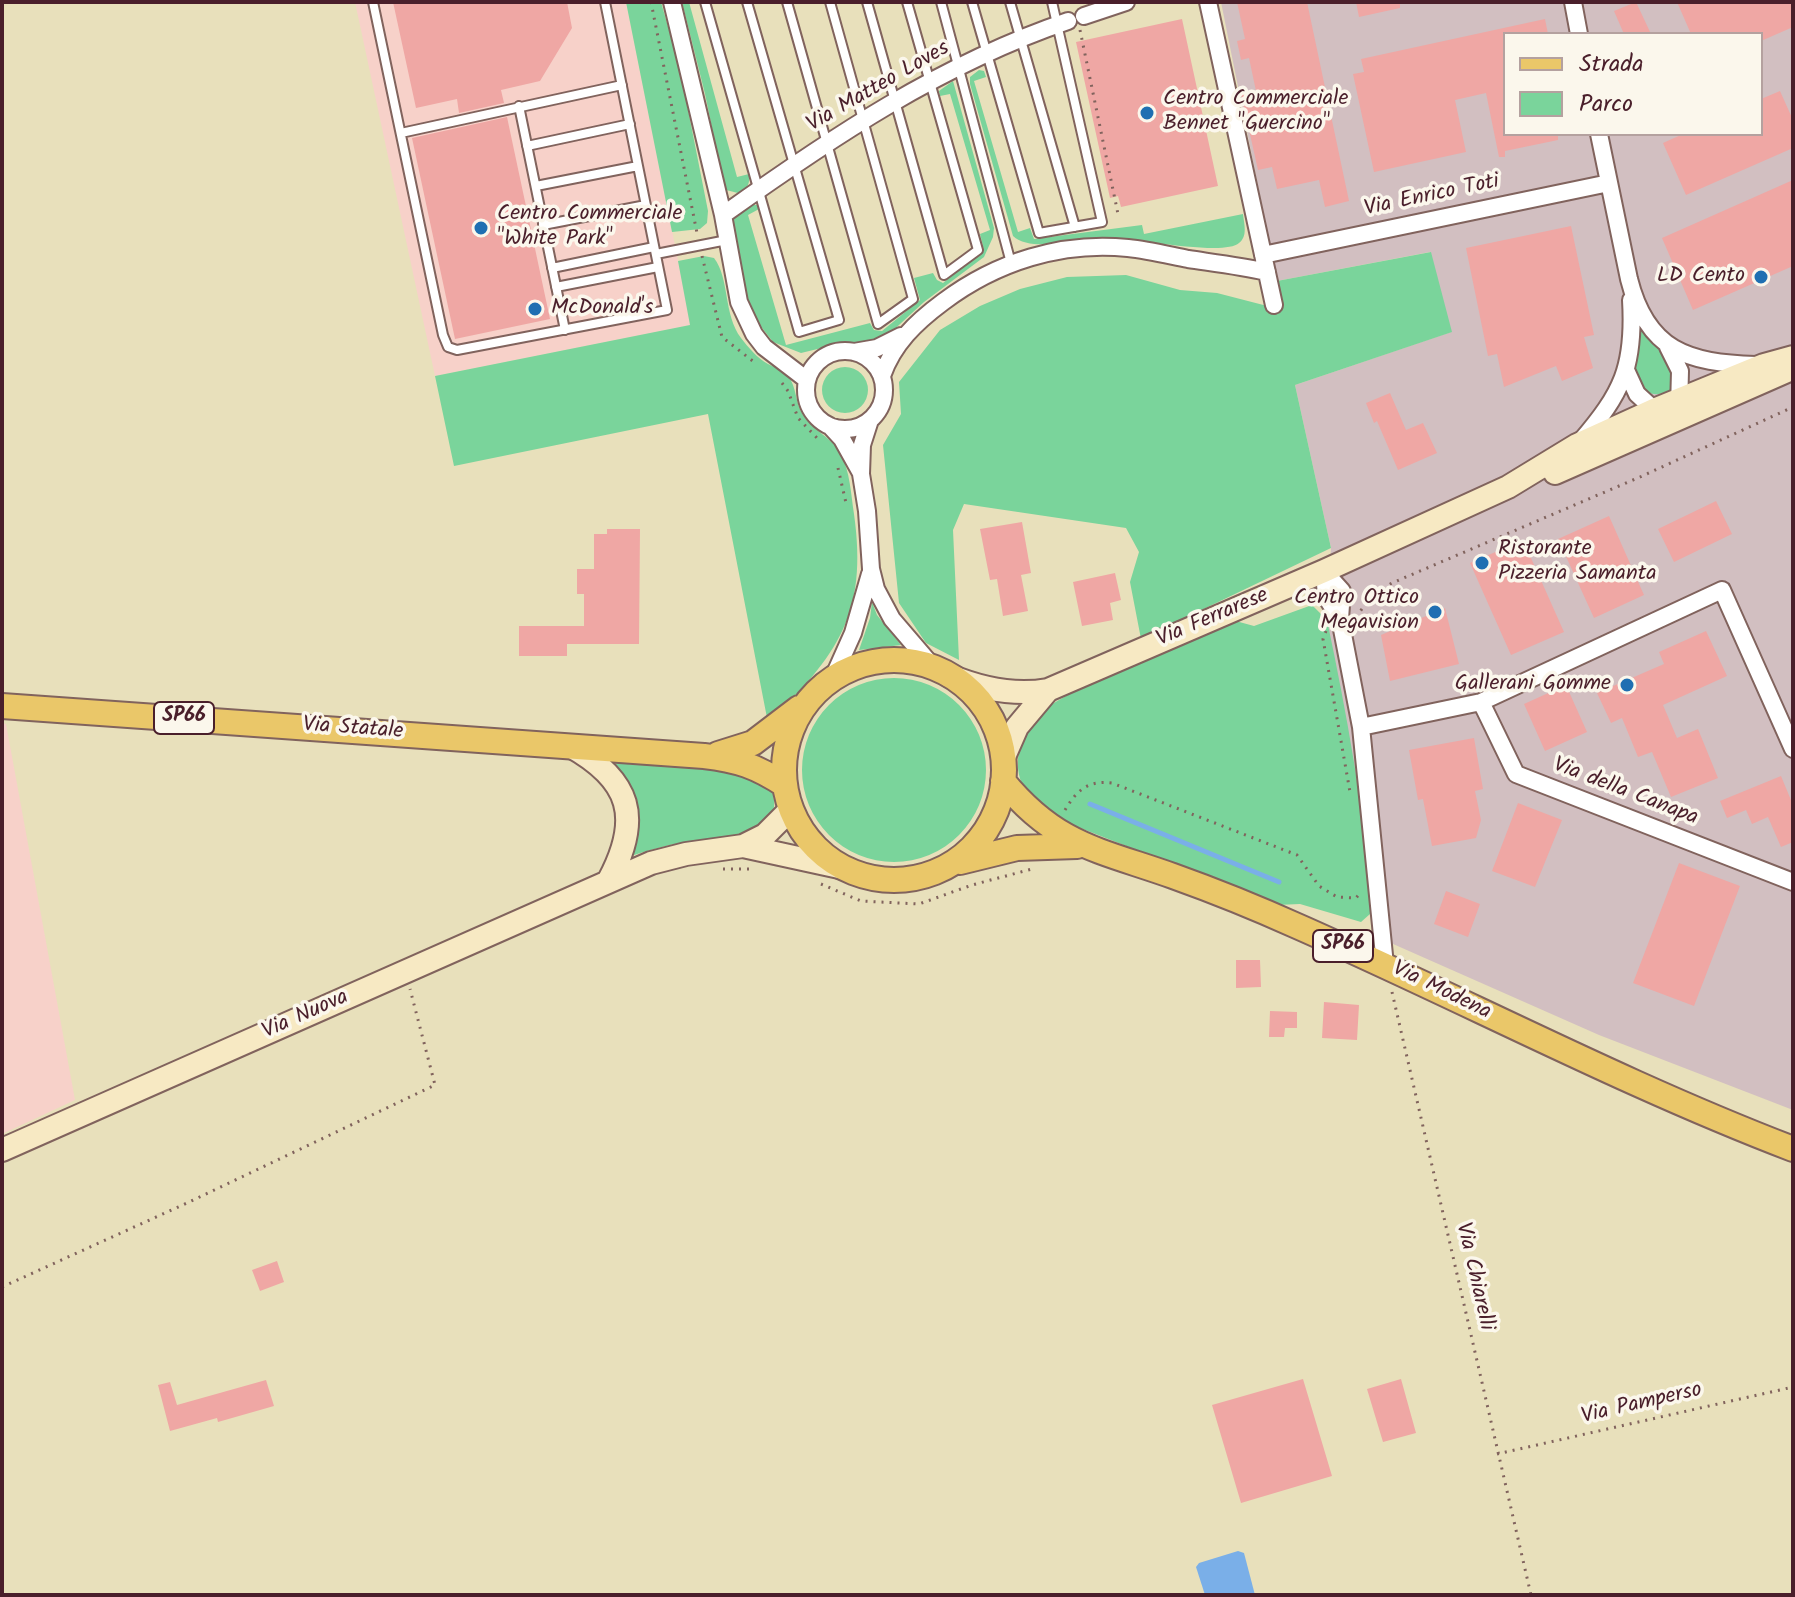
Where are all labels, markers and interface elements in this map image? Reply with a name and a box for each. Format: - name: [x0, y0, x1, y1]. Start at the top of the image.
- legend: [1503, 32, 1763, 136]
- street label: Via Matteo Loves: [803, 37, 955, 139]
- text: Strada: [1579, 45, 1643, 84]
- text: Parco: [1579, 85, 1633, 124]
- place label: Centro Commerciale Bennet "Guercino": [1163, 87, 1348, 138]
- marker: Centro Commerciale Bennet "Guercino": [1138, 104, 1156, 122]
- street label: Via Enrico Toti: [1362, 170, 1502, 224]
- place label: Centro Commerciale "White Park": [497, 202, 682, 254]
- marker: Centro Commerciale "White Park": [472, 219, 490, 237]
- place label: LD Cento: [1657, 264, 1745, 290]
- marker: LD Cento: [1752, 268, 1770, 286]
- place label: McDonald's: [551, 296, 653, 322]
- marker: McDonald's: [526, 300, 544, 318]
- place label: Ristorante Pizzeria Samanta: [1498, 537, 1656, 588]
- marker: Ristorante Pizzeria Samanta: [1473, 554, 1491, 572]
- street label: Via Ferrarese: [1153, 584, 1273, 654]
- place label: Centro Ottico Megavision: [1294, 586, 1419, 638]
- marker: Centro Ottico Megavision: [1426, 603, 1444, 621]
- place label: Gallerani Gomme: [1455, 672, 1611, 698]
- marker: Gallerani Gomme: [1618, 676, 1636, 694]
- road number: SP66: [154, 702, 214, 734]
- street label: Via Statale: [302, 713, 404, 747]
- street label: Via della Canapa: [1549, 753, 1701, 833]
- road number: SP66: [1313, 930, 1373, 962]
- street label: Via Modena: [1387, 957, 1495, 1027]
- street label: Via Nuova: [259, 985, 353, 1047]
- street label: Via Chiarelli: [1448, 1221, 1498, 1333]
- street label: Via Pamperso: [1579, 1378, 1705, 1432]

